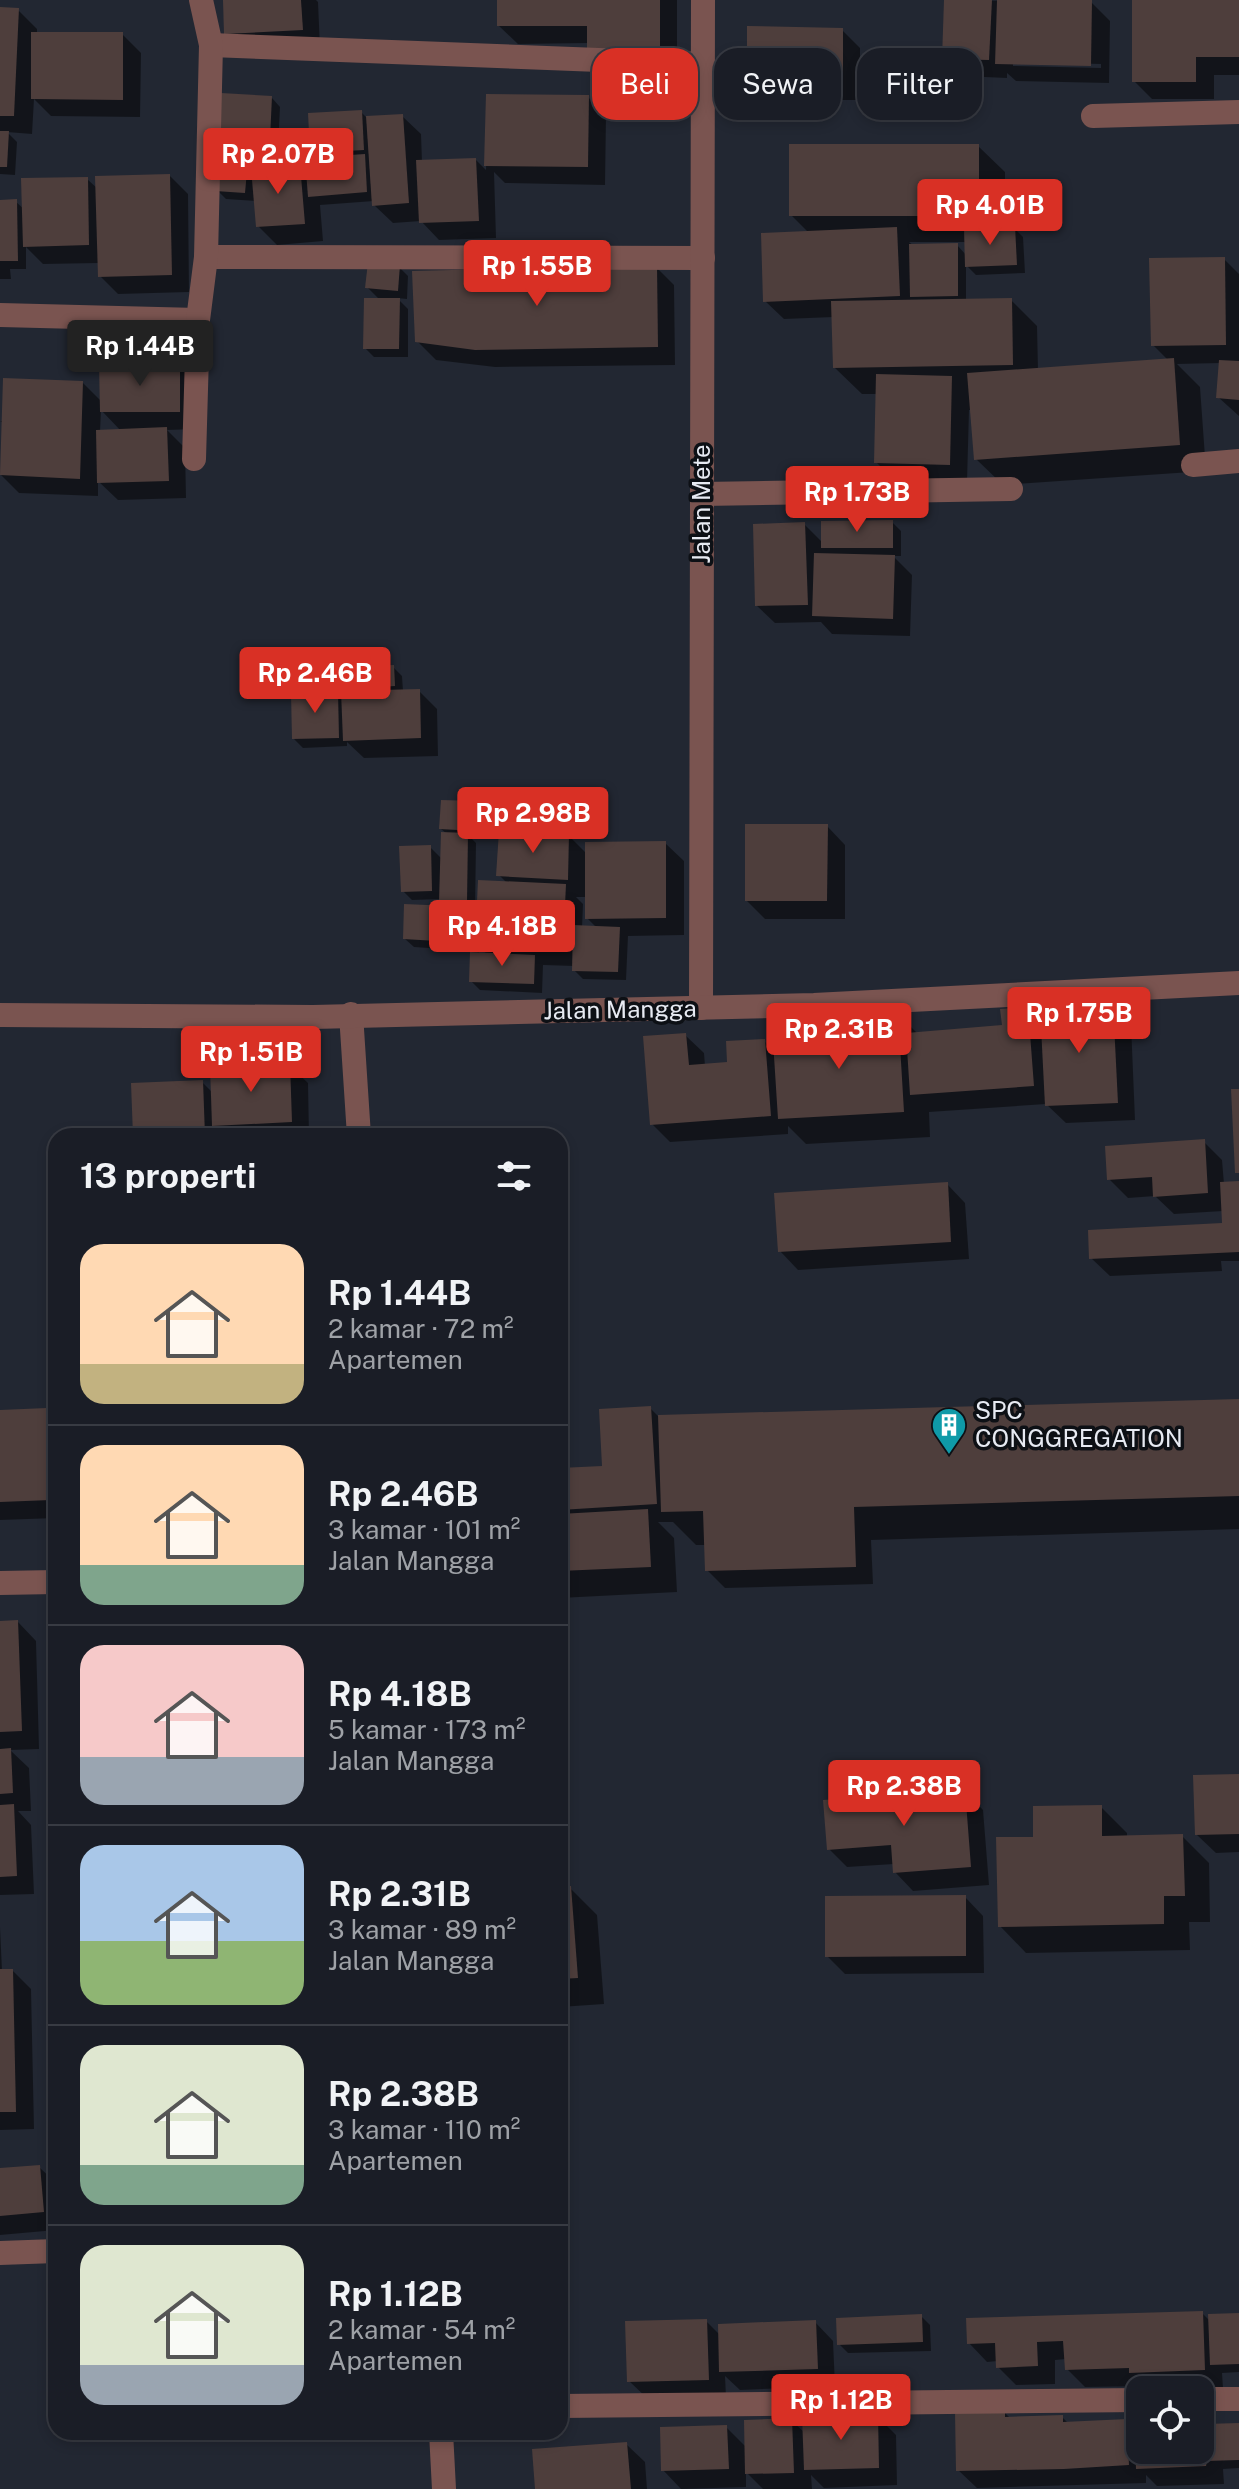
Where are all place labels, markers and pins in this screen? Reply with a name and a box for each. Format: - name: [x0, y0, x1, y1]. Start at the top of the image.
- pin: Rp 2.07B: [195, 128, 361, 196]
- pin: Rp 4.01B: [907, 179, 1073, 247]
- pin: Rp 1.55B: [454, 240, 620, 308]
- pin: Rp 1.44B: [57, 320, 223, 388]
- pin: Rp 1.73B: [774, 466, 940, 534]
- pin: Rp 2.46B: [232, 647, 398, 715]
- pin: Rp 2.98B: [450, 787, 616, 855]
- pin: Rp 4.18B: [419, 900, 585, 968]
- pin: Rp 1.75B: [996, 987, 1162, 1055]
- pin: Rp 2.31B: [756, 1003, 922, 1071]
- pin: Rp 1.51B: [168, 1026, 334, 1094]
- place label: SPC CONGGREGATION: [975, 1396, 1183, 1452]
- building icon: SPC CONGGREGATION: [930, 1406, 968, 1456]
- pin: Rp 2.38B: [821, 1760, 987, 1828]
- pin: Rp 1.12B: [758, 2374, 924, 2442]

